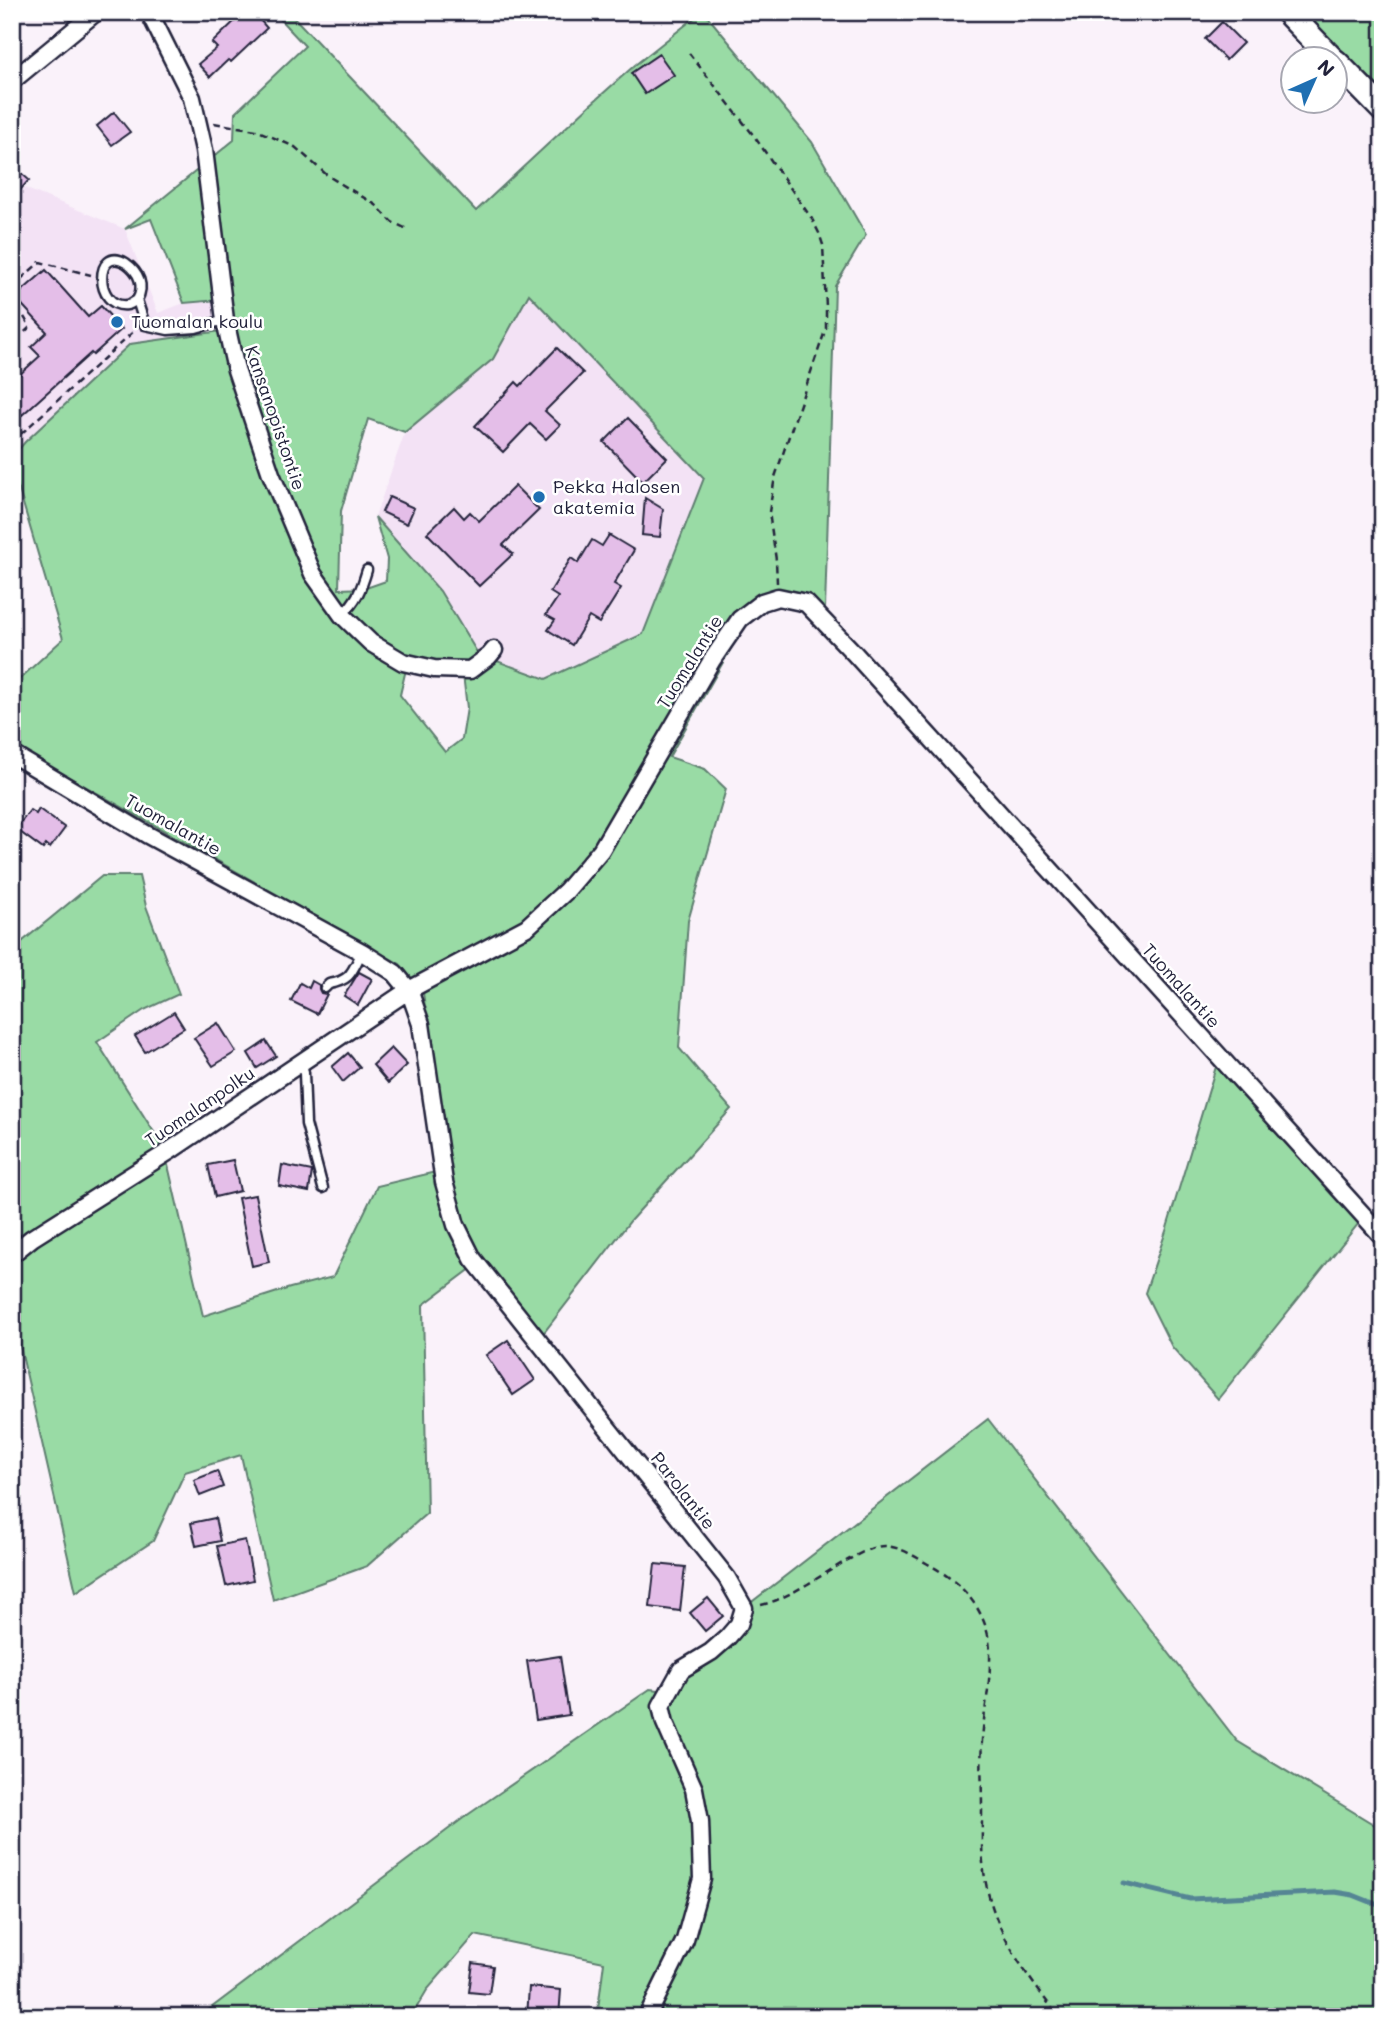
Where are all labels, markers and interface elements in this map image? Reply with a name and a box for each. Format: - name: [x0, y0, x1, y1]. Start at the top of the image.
- north arrow: [1280, 46, 1350, 116]
- text: N: [1312, 54, 1340, 82]
- place label: Tuomalan koulu: [131, 309, 263, 333]
- marker: Tuomalan koulu: [109, 314, 125, 330]
- street label: Kansanopistontie: [240, 342, 312, 493]
- place label: Pekka Halosen akatemia: [553, 474, 680, 519]
- marker: Pekka Halosen akatemia: [531, 489, 547, 505]
- street label: Tuomalantie: [651, 610, 728, 713]
- street label: Tuomalantie: [121, 788, 226, 860]
- street label: Tuomalantie: [1137, 938, 1226, 1033]
- street label: Tuomalanpolku: [140, 1061, 259, 1152]
- street label: Parolantie: [646, 1447, 722, 1534]

